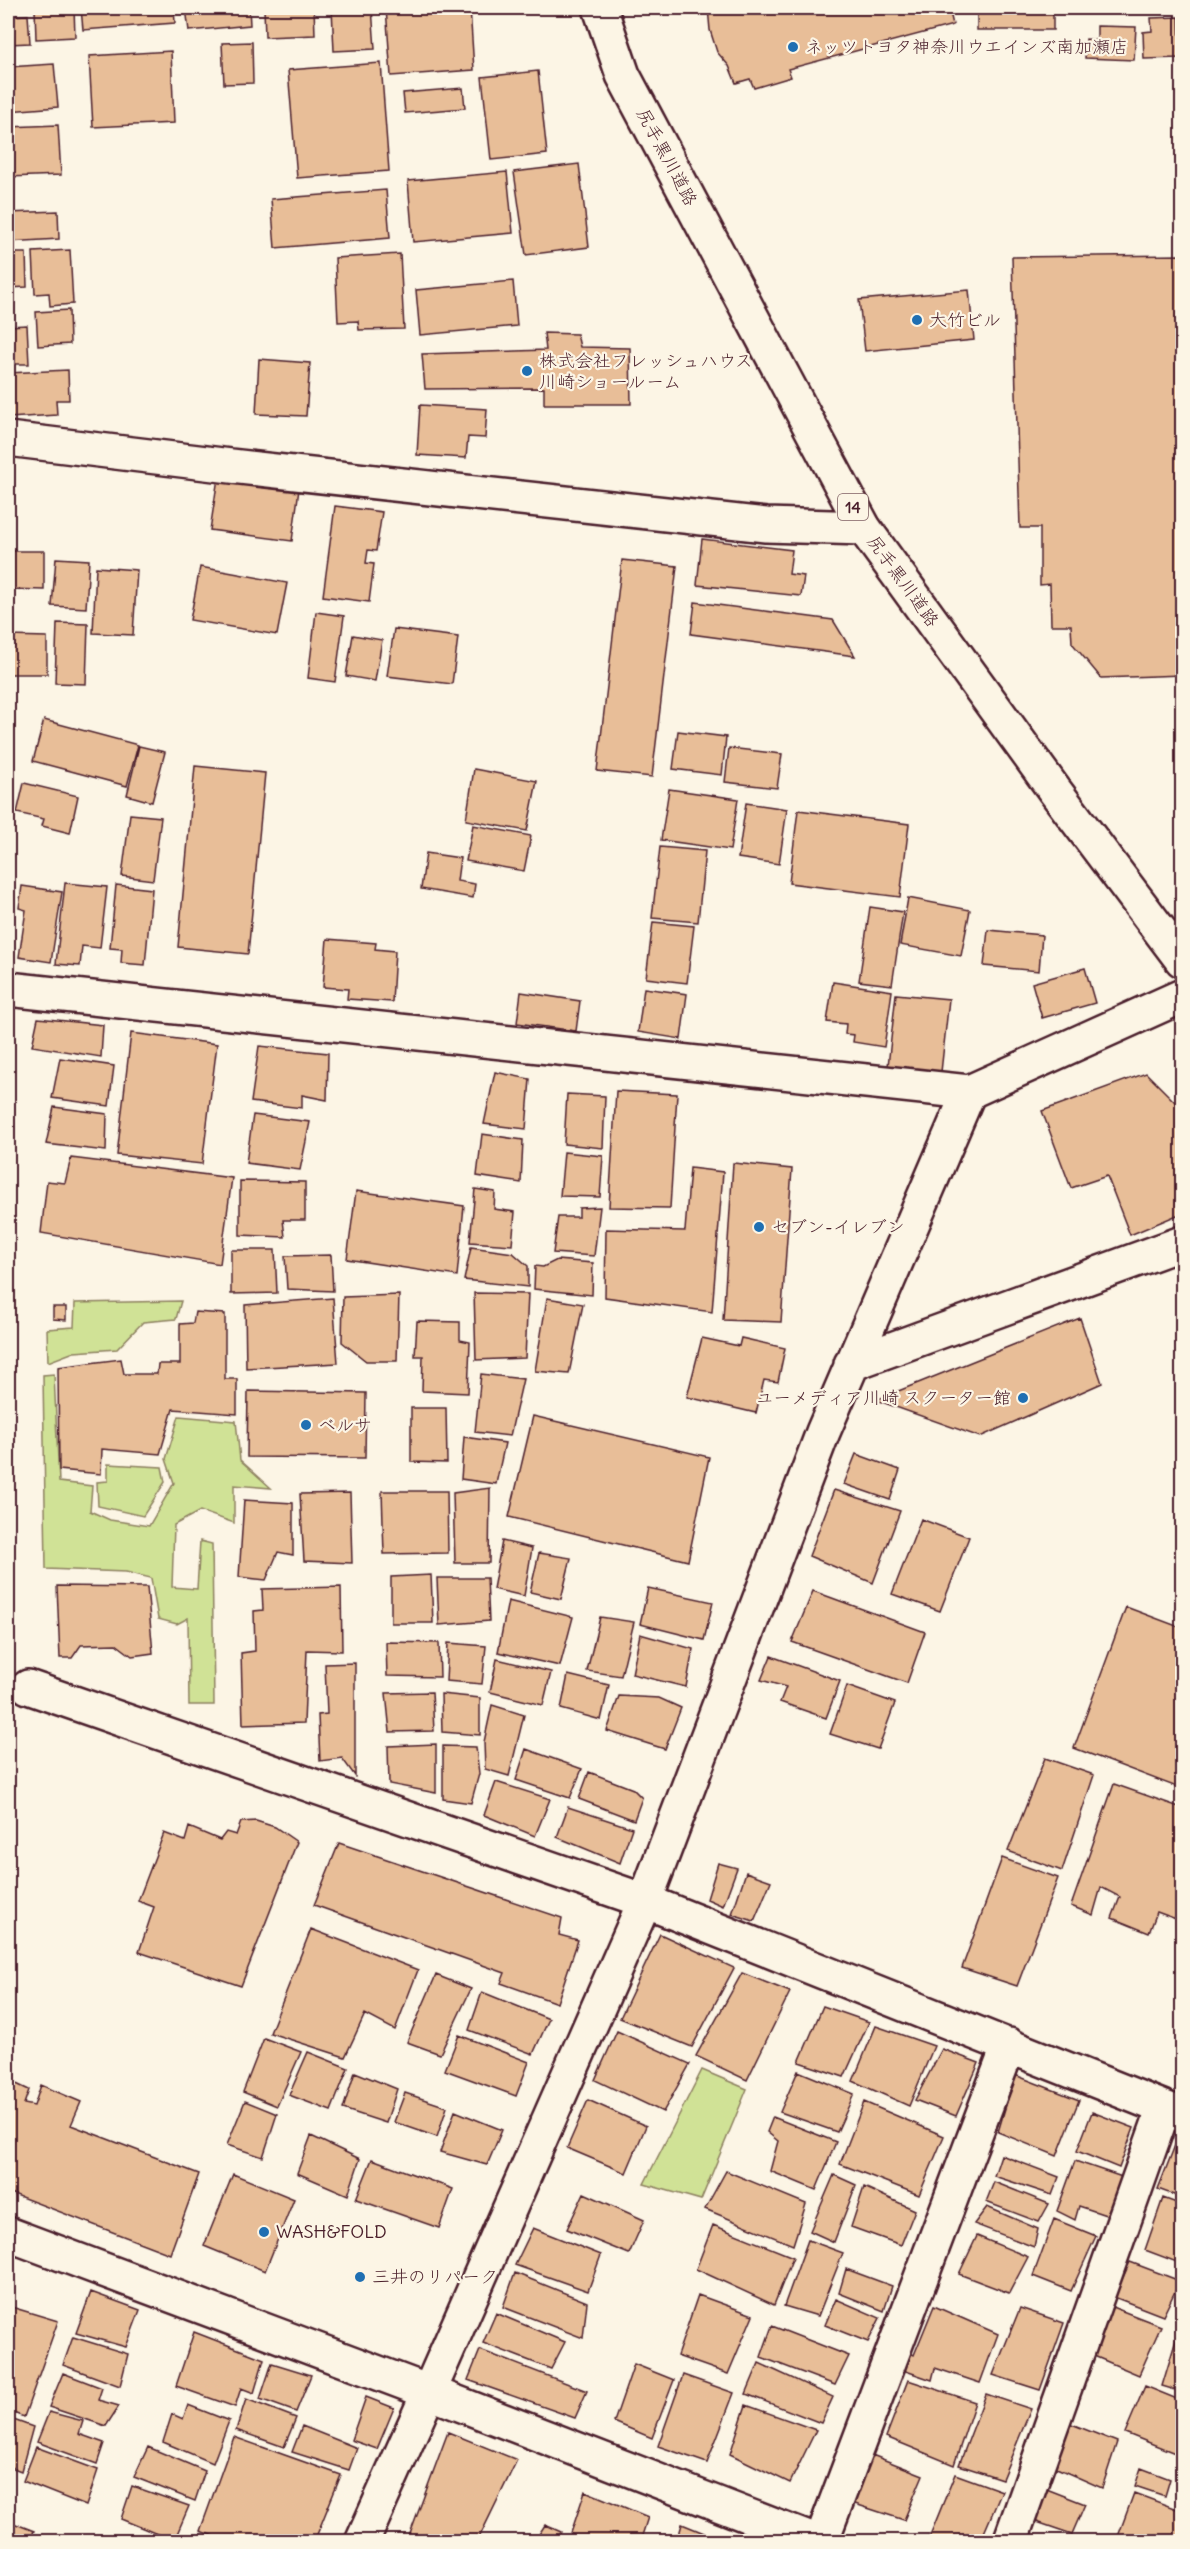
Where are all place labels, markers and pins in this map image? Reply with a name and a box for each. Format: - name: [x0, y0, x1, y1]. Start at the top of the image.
- place label: ネッツトヨタ神奈川ウエインズ南加瀬店: [805, 35, 1128, 58]
- marker: ネッツトヨタ神奈川ウエインズ南加瀬店: [786, 40, 800, 54]
- place label: 大竹ビル: [929, 308, 1001, 331]
- marker: 大竹ビル: [910, 313, 924, 327]
- place label: 株式会社フレッシュハウス 川崎ショールーム: [539, 349, 753, 393]
- marker: 株式会社フレッシュハウス 川崎ショールーム: [520, 364, 534, 378]
- place label: セブン-イレブン: [771, 1215, 905, 1238]
- marker: セブン-イレブン: [752, 1220, 766, 1234]
- place label: ユーメディア川崎 スクーター館: [756, 1386, 1011, 1409]
- marker: ユーメディア川崎 スクーター館: [1016, 1391, 1030, 1405]
- place label: ベルサ: [318, 1413, 372, 1436]
- marker: ベルサ: [299, 1418, 313, 1432]
- place label: WASH&FOLD: [276, 2220, 387, 2243]
- marker: WASH&FOLD: [257, 2225, 271, 2239]
- place label: 三井のリパーク: [372, 2265, 498, 2288]
- marker: 三井のリパーク: [353, 2270, 367, 2284]

